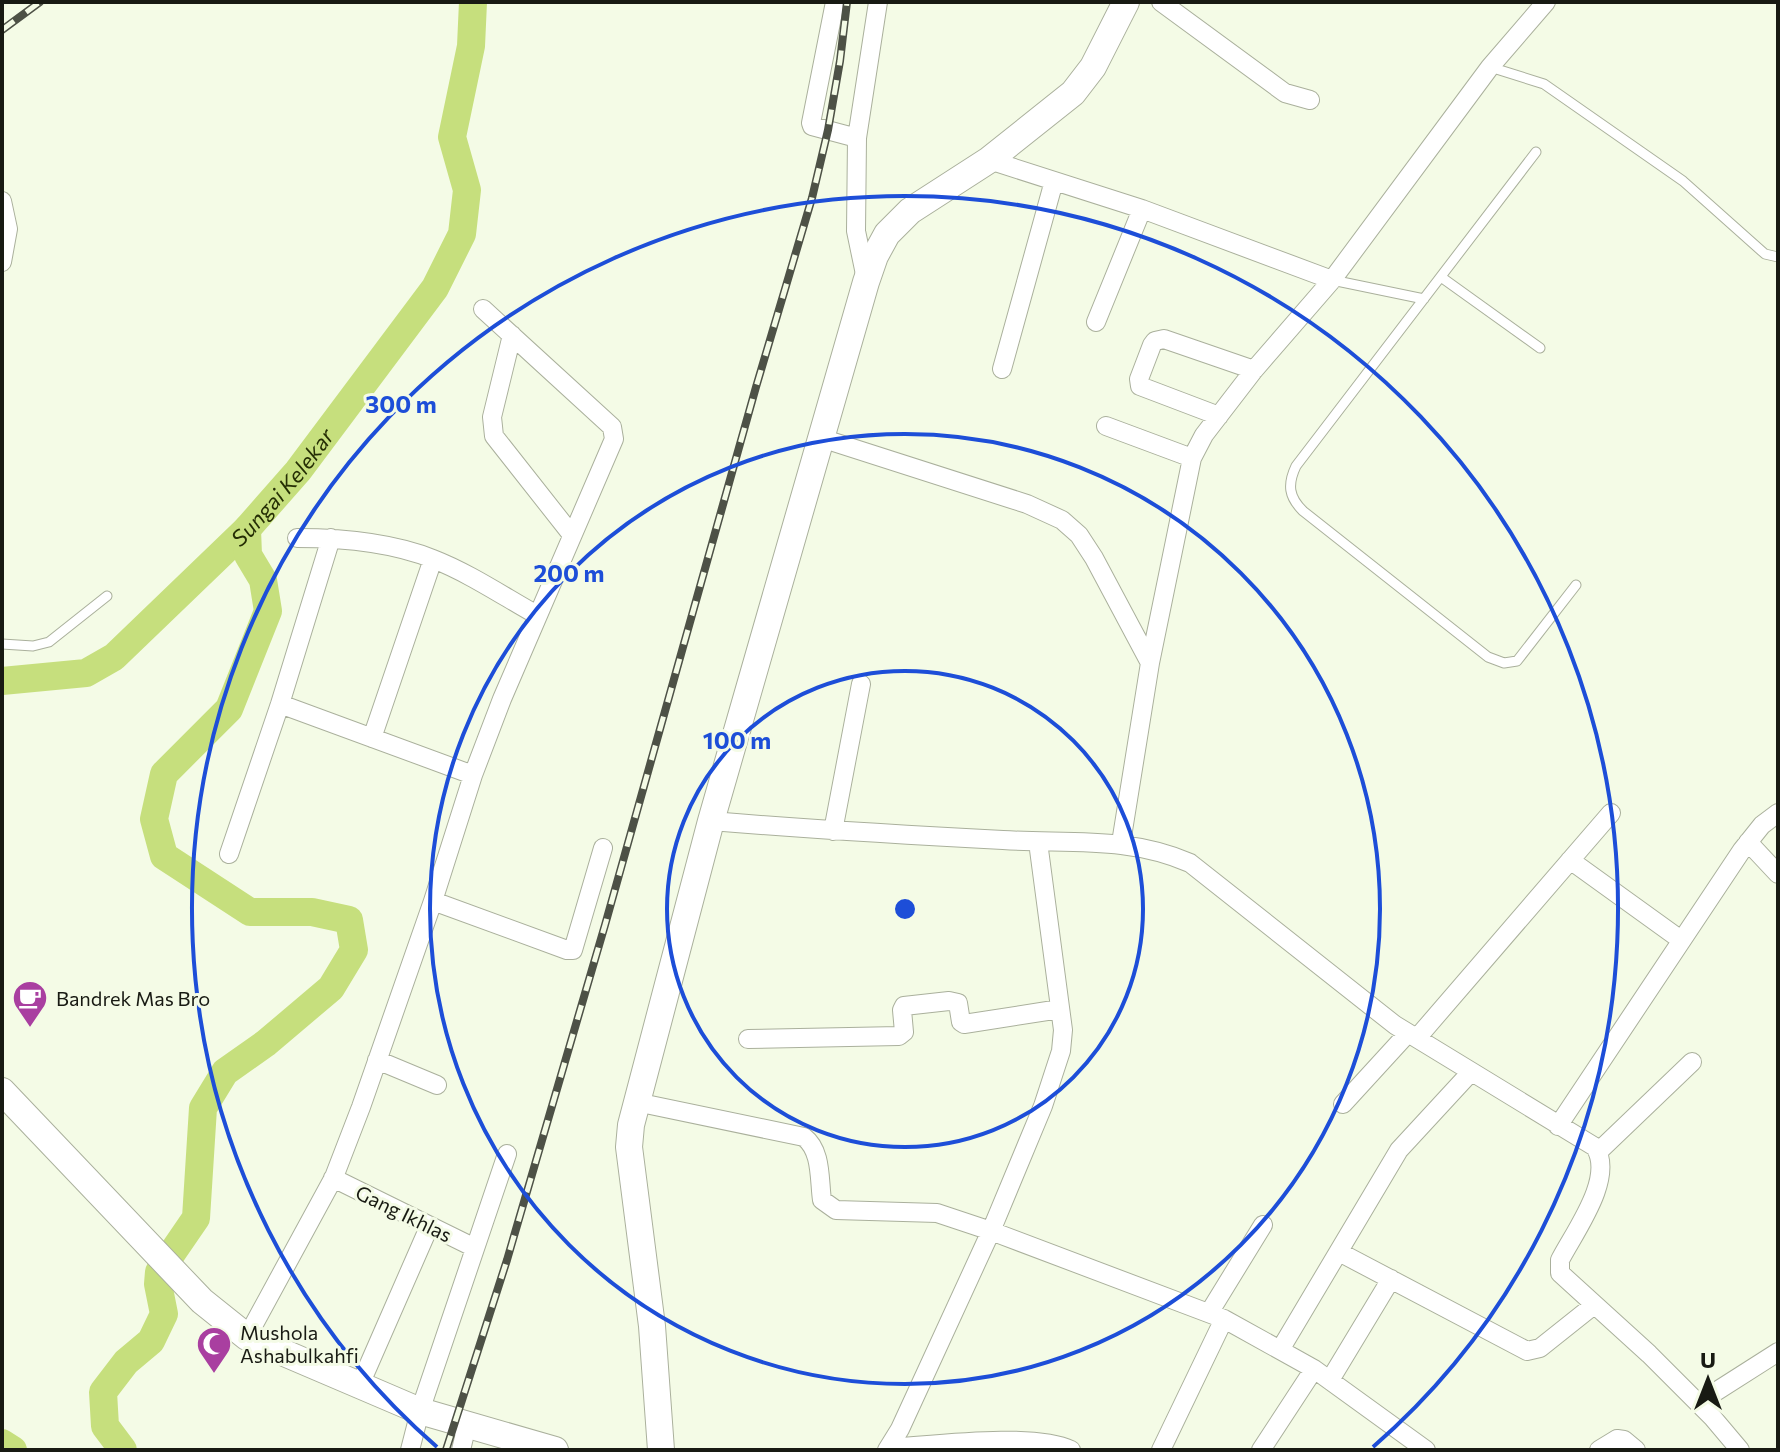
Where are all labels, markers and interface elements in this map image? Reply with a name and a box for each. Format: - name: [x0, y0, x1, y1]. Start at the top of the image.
- text: 300 m: [365, 389, 437, 418]
- water label: Sungai Kelekar: [225, 422, 340, 551]
- text: 200 m: [534, 558, 604, 587]
- text: 100 m: [703, 725, 771, 754]
- centre of rings: [891, 895, 919, 923]
- cafe icon: Bandrek Mas Bro: [11, 979, 49, 1029]
- place label: Bandrek Mas Bro: [56, 986, 210, 1010]
- street label: Gang Ikhlas: [352, 1179, 456, 1247]
- place label: Mushola Ashabulkahfi: [240, 1320, 359, 1367]
- mosque icon: Mushola Ashabulkahfi: [195, 1325, 233, 1375]
- north arrow: [1668, 1340, 1748, 1420]
- text: U: [1700, 1346, 1716, 1373]

